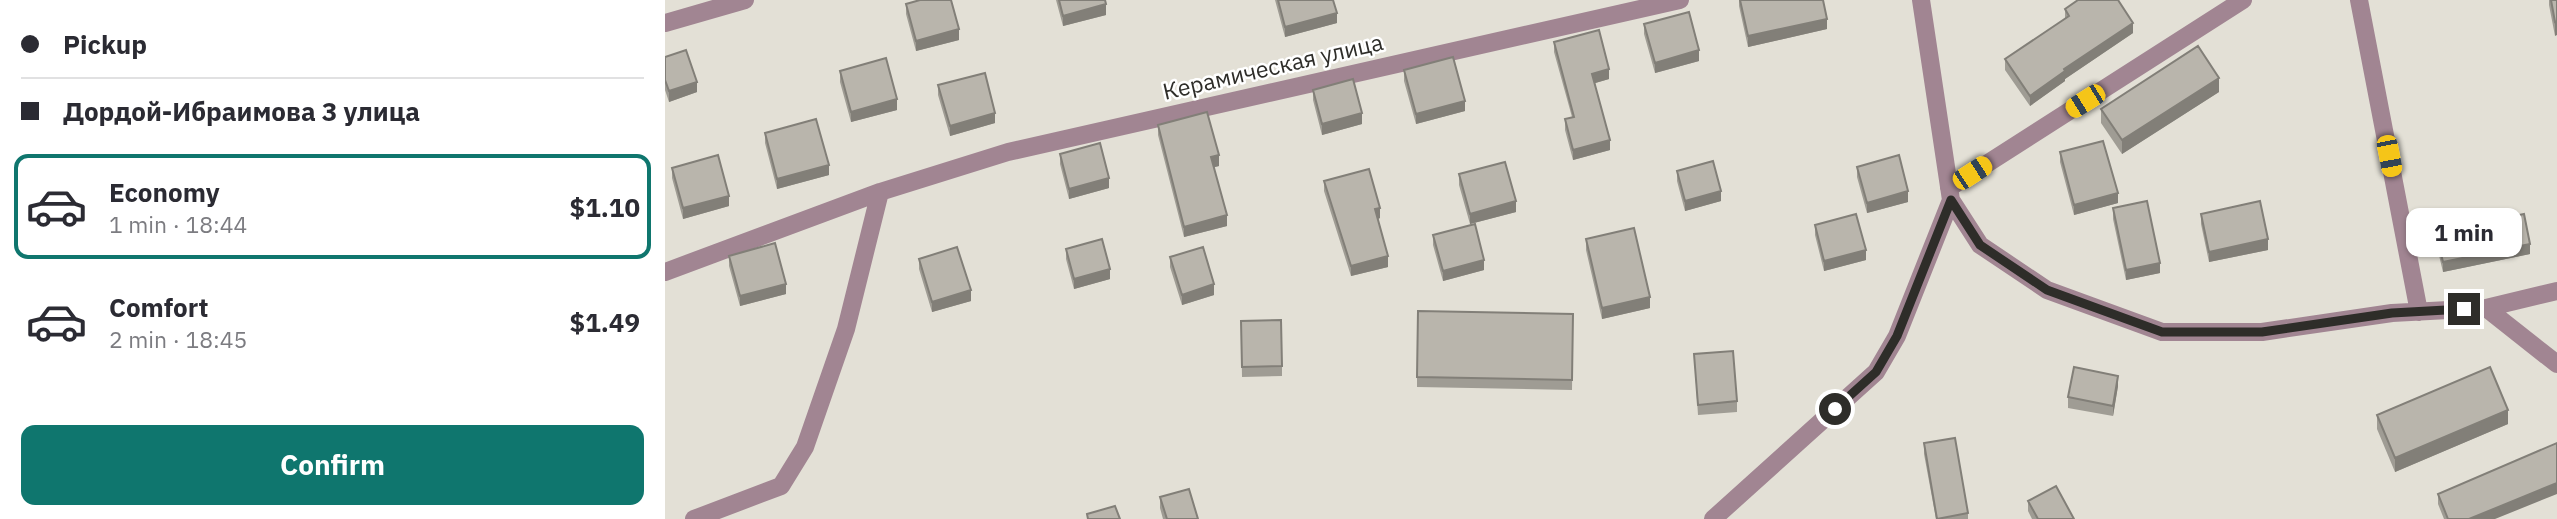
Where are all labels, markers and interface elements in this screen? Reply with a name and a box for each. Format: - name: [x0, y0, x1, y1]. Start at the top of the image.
- street label: Керамическая улица: [1160, 26, 1386, 106]
- text: Pickup: [63, 27, 147, 61]
- car: [2062, 81, 2109, 121]
- text: Дордой-Ибраимова 3 улица: [63, 94, 420, 128]
- car: [2375, 133, 2404, 179]
- car: [1949, 153, 1996, 193]
- icon: car: [25, 175, 88, 238]
- text: Economy: [109, 175, 220, 209]
- text: $1.10: [570, 190, 640, 224]
- callout: 1 min: [2406, 208, 2522, 256]
- text: 1 min · 18:44: [109, 209, 247, 239]
- text: 1 min: [2434, 217, 2494, 247]
- icon: car: [25, 290, 88, 353]
- text: Comfort: [109, 290, 208, 324]
- route end: [2448, 293, 2480, 325]
- text: $1.49: [570, 305, 640, 339]
- text: 2 min · 18:45: [109, 324, 247, 354]
- route start: [1819, 393, 1851, 425]
- button: Confirm: [21, 425, 644, 505]

